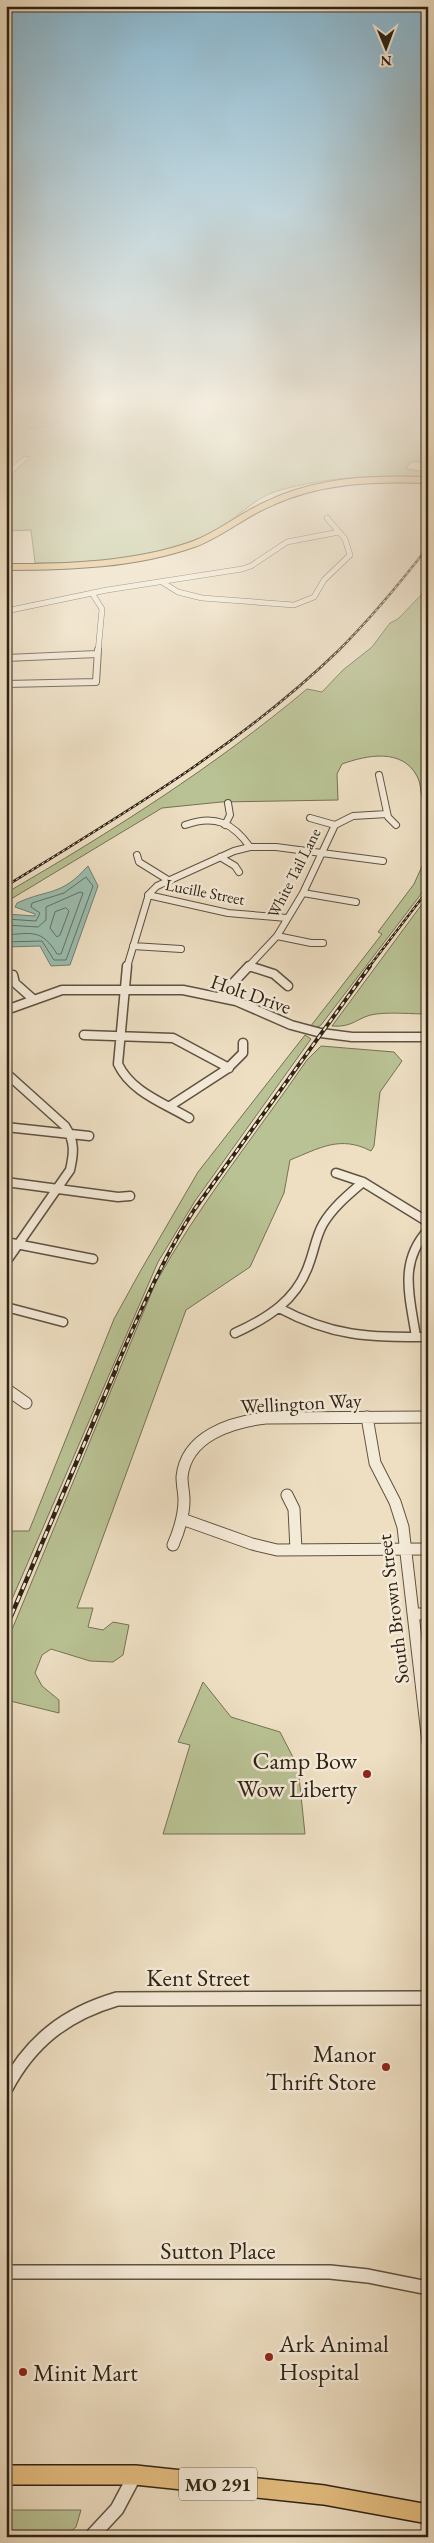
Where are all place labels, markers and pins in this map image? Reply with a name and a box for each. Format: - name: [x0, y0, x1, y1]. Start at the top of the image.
- place label: Camp Bow Wow Liberty: [237, 1745, 358, 1804]
- marker: Camp Bow Wow Liberty: [361, 1768, 373, 1780]
- place label: Manor Thrift Store: [266, 2038, 376, 2097]
- marker: Manor Thrift Store: [380, 2061, 392, 2073]
- place label: Ark Animal Hospital: [278, 2328, 389, 2387]
- marker: Ark Animal Hospital: [263, 2351, 275, 2363]
- place label: Minit Mart: [33, 2357, 138, 2388]
- marker: Minit Mart: [17, 2366, 29, 2378]

